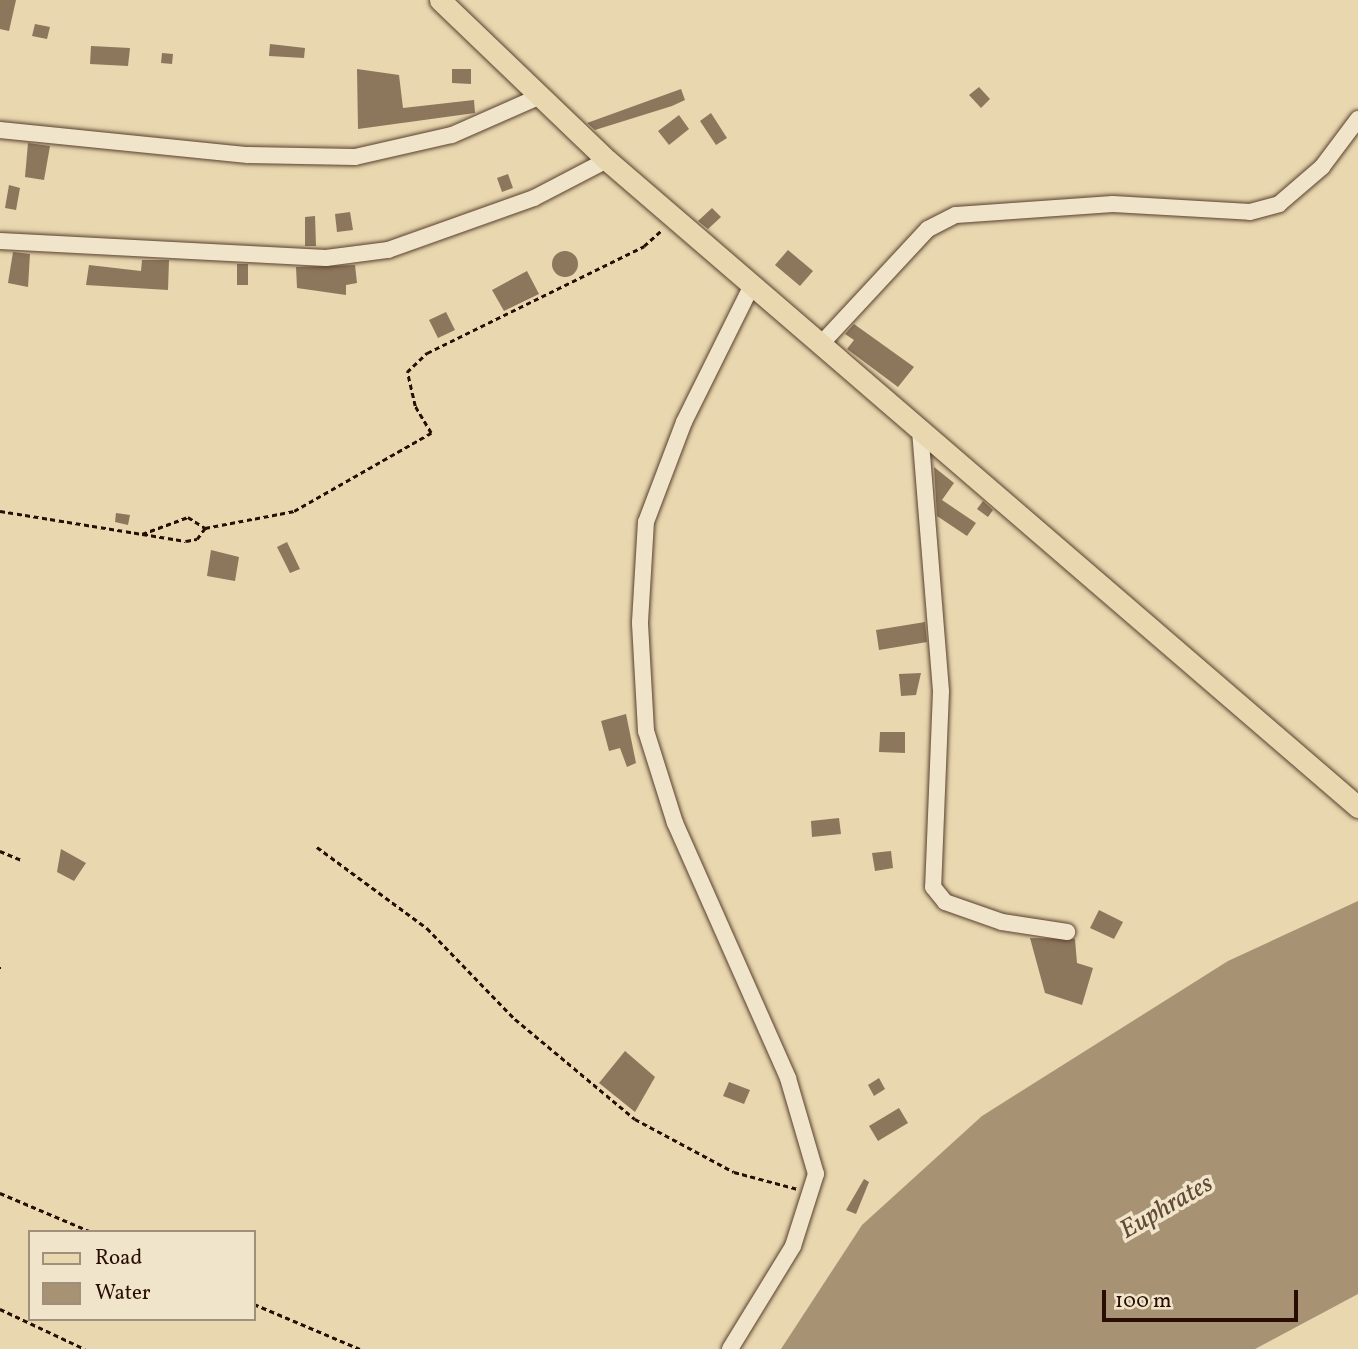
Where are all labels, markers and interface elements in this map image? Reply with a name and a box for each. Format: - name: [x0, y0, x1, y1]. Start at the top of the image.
- water label: Euphrates: [1115, 1169, 1219, 1247]
- legend: [28, 1230, 256, 1321]
- text: Road: [95, 1244, 142, 1273]
- scale bar: [1106, 1276, 1302, 1320]
- text: Water: [95, 1279, 151, 1308]
- text: 100 m: [1115, 1287, 1172, 1316]

